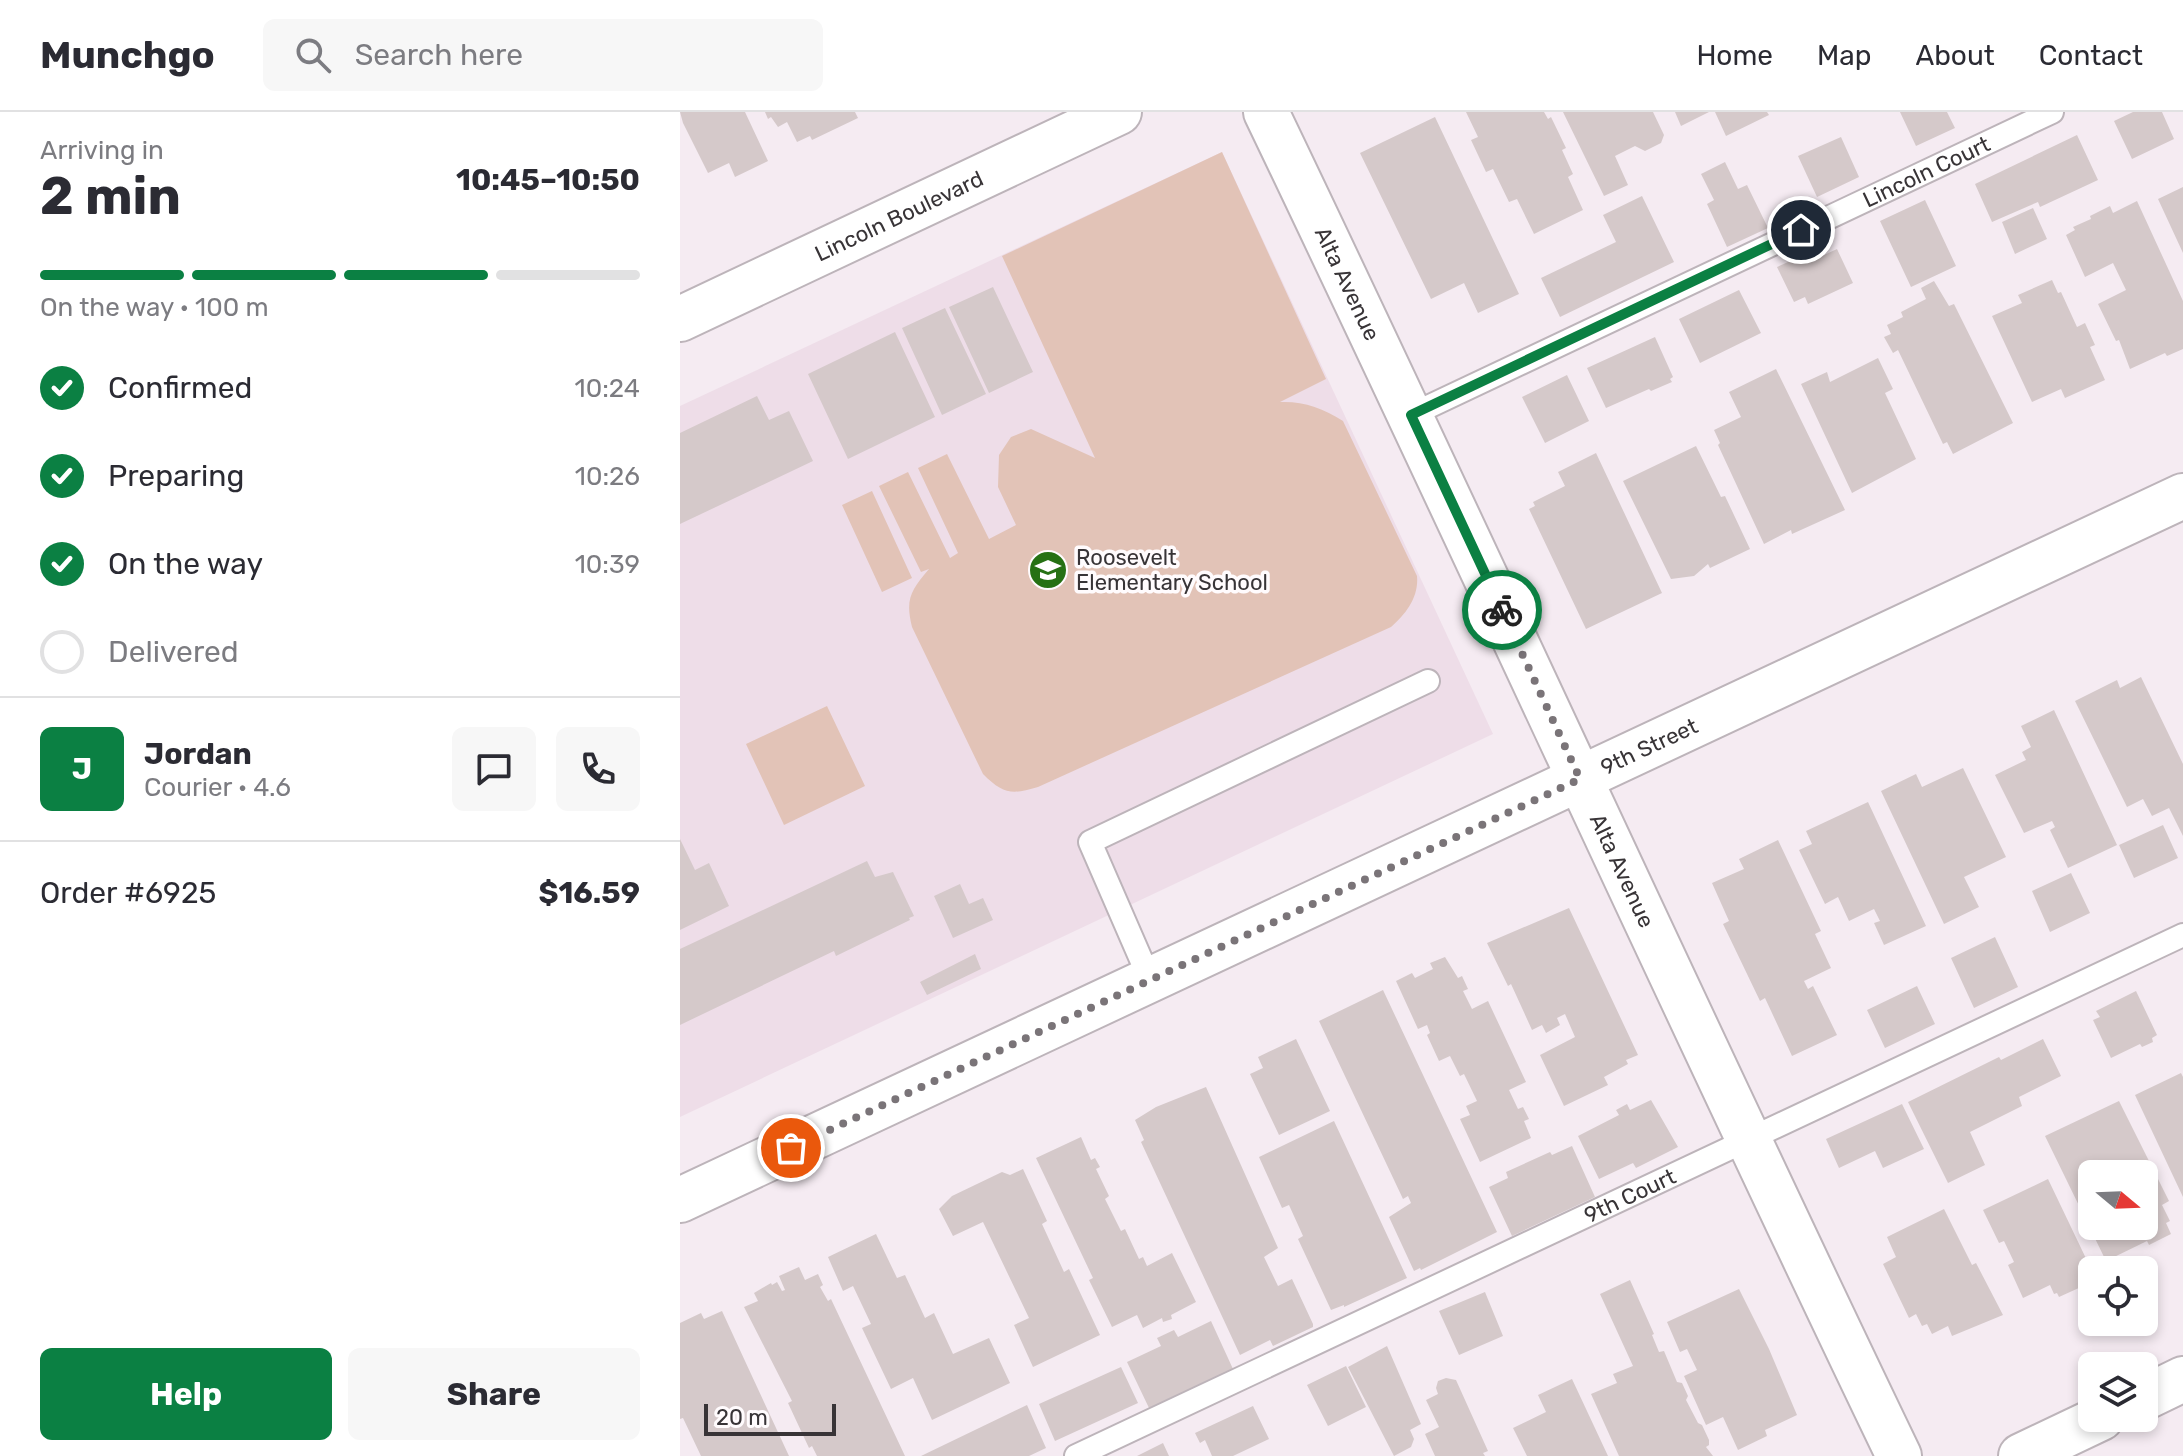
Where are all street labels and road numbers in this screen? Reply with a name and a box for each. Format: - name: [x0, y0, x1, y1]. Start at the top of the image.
- street label: Lincoln Court: [1858, 130, 1995, 213]
- street label: Lincoln Boulevard: [810, 165, 987, 267]
- street label: Alta Avenue: [1309, 222, 1386, 345]
- street label: 9th Street: [1596, 712, 1702, 780]
- street label: Alta Avenue: [1584, 809, 1661, 932]
- street label: 9th Court: [1580, 1162, 1680, 1228]

